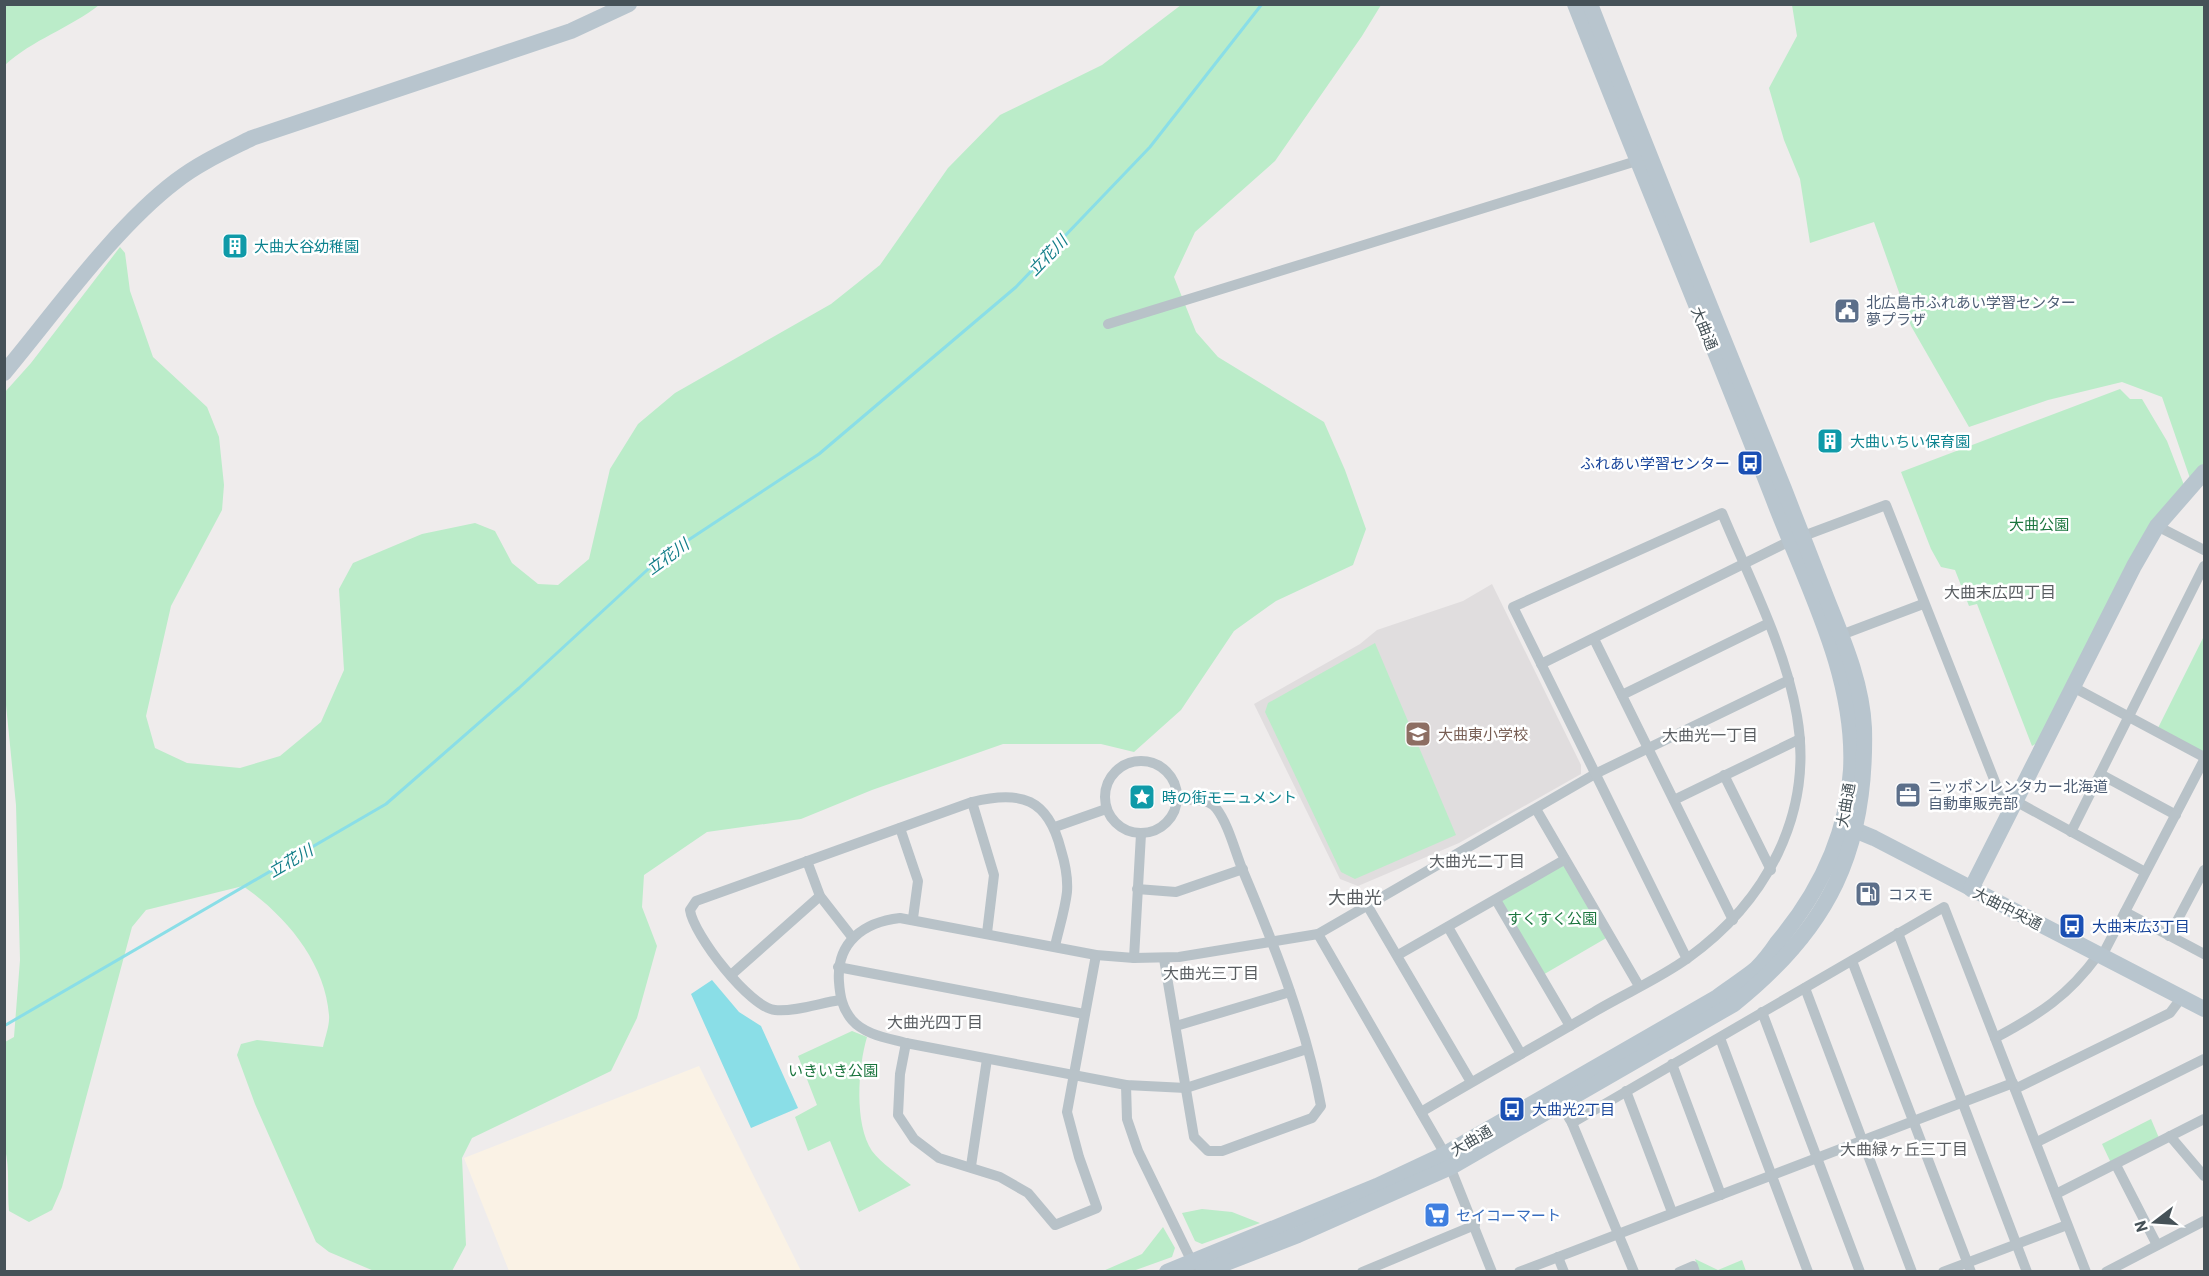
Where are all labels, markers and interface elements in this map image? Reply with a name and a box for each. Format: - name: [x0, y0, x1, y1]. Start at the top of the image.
- water label: 立花川: [1023, 230, 1072, 279]
- building icon: 大曲大谷幼稚園: [220, 231, 250, 261]
- place label: 大曲大谷幼稚園: [254, 237, 359, 255]
- place label: 北広島市ふれあい学習センター 夢プラザ: [1866, 293, 2076, 328]
- public building icon: 北広島市ふれあい学習センター 夢プラザ: [1832, 296, 1862, 326]
- street label: 大曲通: [1688, 304, 1722, 352]
- building icon: 大曲いちい保育園: [1815, 426, 1845, 456]
- place label: 大曲いちい保育園: [1850, 432, 1970, 450]
- bus stop icon: ふれあい学習センター: [1735, 448, 1765, 478]
- place label: ふれあい学習センター: [1580, 454, 1730, 472]
- park label: 大曲公園: [2009, 515, 2069, 533]
- water label: 立花川: [642, 533, 694, 578]
- district label: 大曲末広四丁目: [1944, 582, 2056, 601]
- school or university icon: 大曲東小学校: [1403, 719, 1433, 749]
- place label: 大曲東小学校: [1438, 725, 1528, 743]
- district label: 大曲光一丁目: [1662, 725, 1758, 744]
- place label: ニッポンレンタカー北海道 自動車販売部: [1928, 777, 2108, 812]
- office icon: ニッポンレンタカー北海道 自動車販売部: [1893, 780, 1923, 810]
- street label: 大曲通: [1832, 781, 1858, 829]
- place icon: 時の街モニュメント: [1127, 782, 1157, 812]
- place label: 時の街モニュメント: [1162, 788, 1297, 806]
- water label: 立花川: [264, 839, 317, 880]
- district label: 大曲光二丁目: [1429, 851, 1525, 870]
- fuel station icon: コスモ: [1853, 879, 1883, 909]
- street label: 大曲中央通: [1970, 883, 2046, 933]
- place label: コスモ: [1888, 885, 1933, 903]
- district label: 大曲光: [1328, 886, 1382, 908]
- park label: すくすく公園: [1507, 909, 1597, 927]
- bus stop icon: 大曲末広3丁目: [2057, 911, 2087, 941]
- place label: 大曲末広3丁目: [2092, 917, 2190, 935]
- district label: 大曲光三丁目: [1163, 963, 1259, 982]
- district label: 大曲光四丁目: [887, 1012, 983, 1031]
- park label: いきいき公園: [788, 1061, 878, 1079]
- bus stop icon: 大曲光2丁目: [1497, 1094, 1527, 1124]
- place label: 大曲光2丁目: [1532, 1100, 1615, 1118]
- street label: 大曲通: [1447, 1121, 1495, 1159]
- district label: 大曲緑ヶ丘三丁目: [1840, 1139, 1968, 1158]
- north arrow: [2125, 1192, 2185, 1252]
- supermarket icon: セイコーマート: [1422, 1200, 1452, 1230]
- place label: セイコーマート: [1456, 1206, 1561, 1224]
- text: N: [2130, 1219, 2151, 1234]

